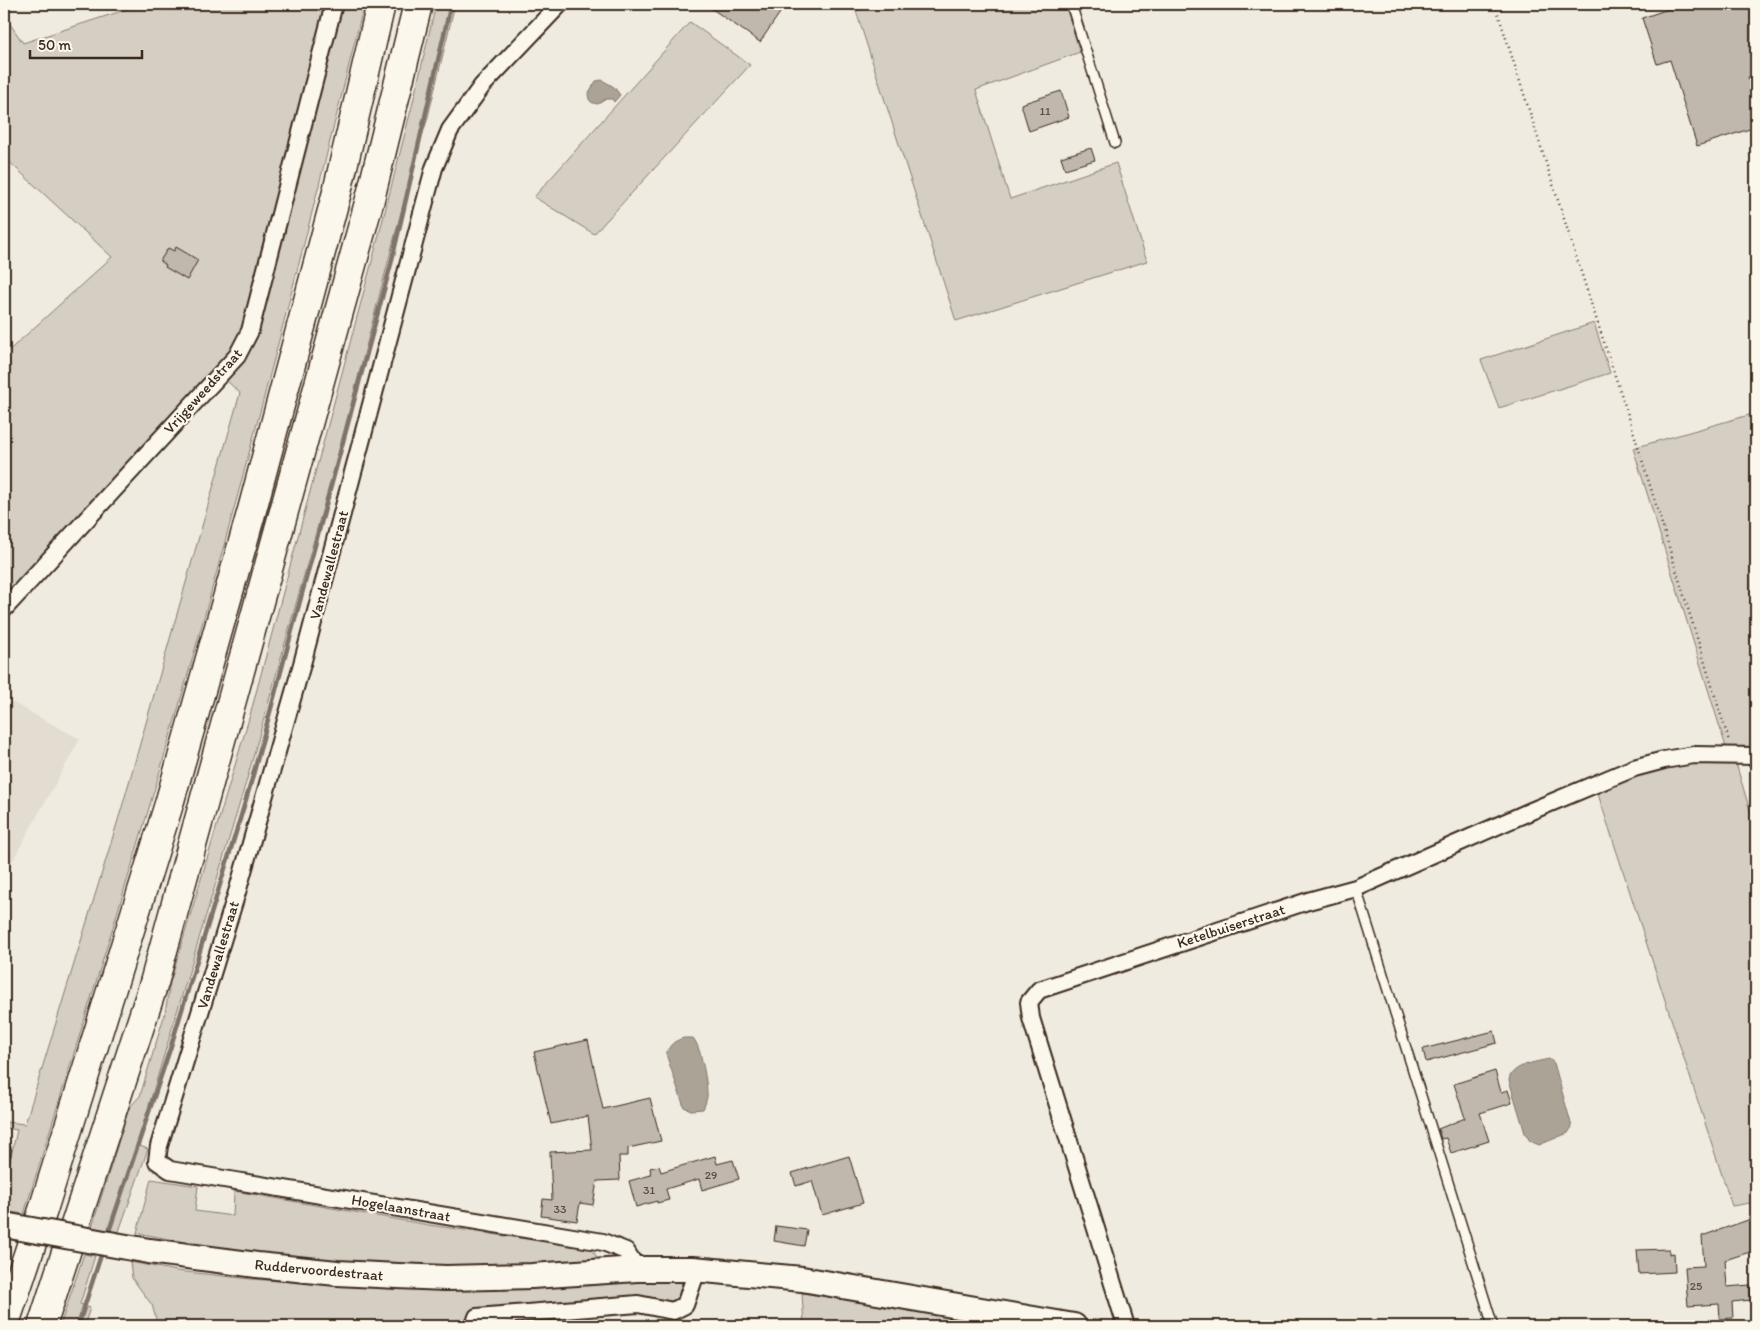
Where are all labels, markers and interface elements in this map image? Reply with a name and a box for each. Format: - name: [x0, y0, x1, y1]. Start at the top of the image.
- scale bar: [30, 28, 142, 60]
- text: 50 m: [38, 36, 71, 54]
- house number: 11: [1039, 104, 1051, 118]
- street label: Vrijgeweedstraat: [160, 344, 246, 437]
- street label: Vandewallestraat: [306, 508, 352, 621]
- street label: Vandewallestraat: [193, 898, 243, 1011]
- street label: Ketelbuiserstraat: [1175, 900, 1288, 952]
- house number: 29: [705, 1168, 717, 1182]
- house number: 31: [643, 1183, 655, 1197]
- street label: Hogelaanstraat: [350, 1190, 452, 1226]
- house number: 33: [553, 1202, 567, 1216]
- street label: Ruddervoordestraat: [254, 1255, 385, 1285]
- house number: 25: [1690, 1279, 1702, 1293]

